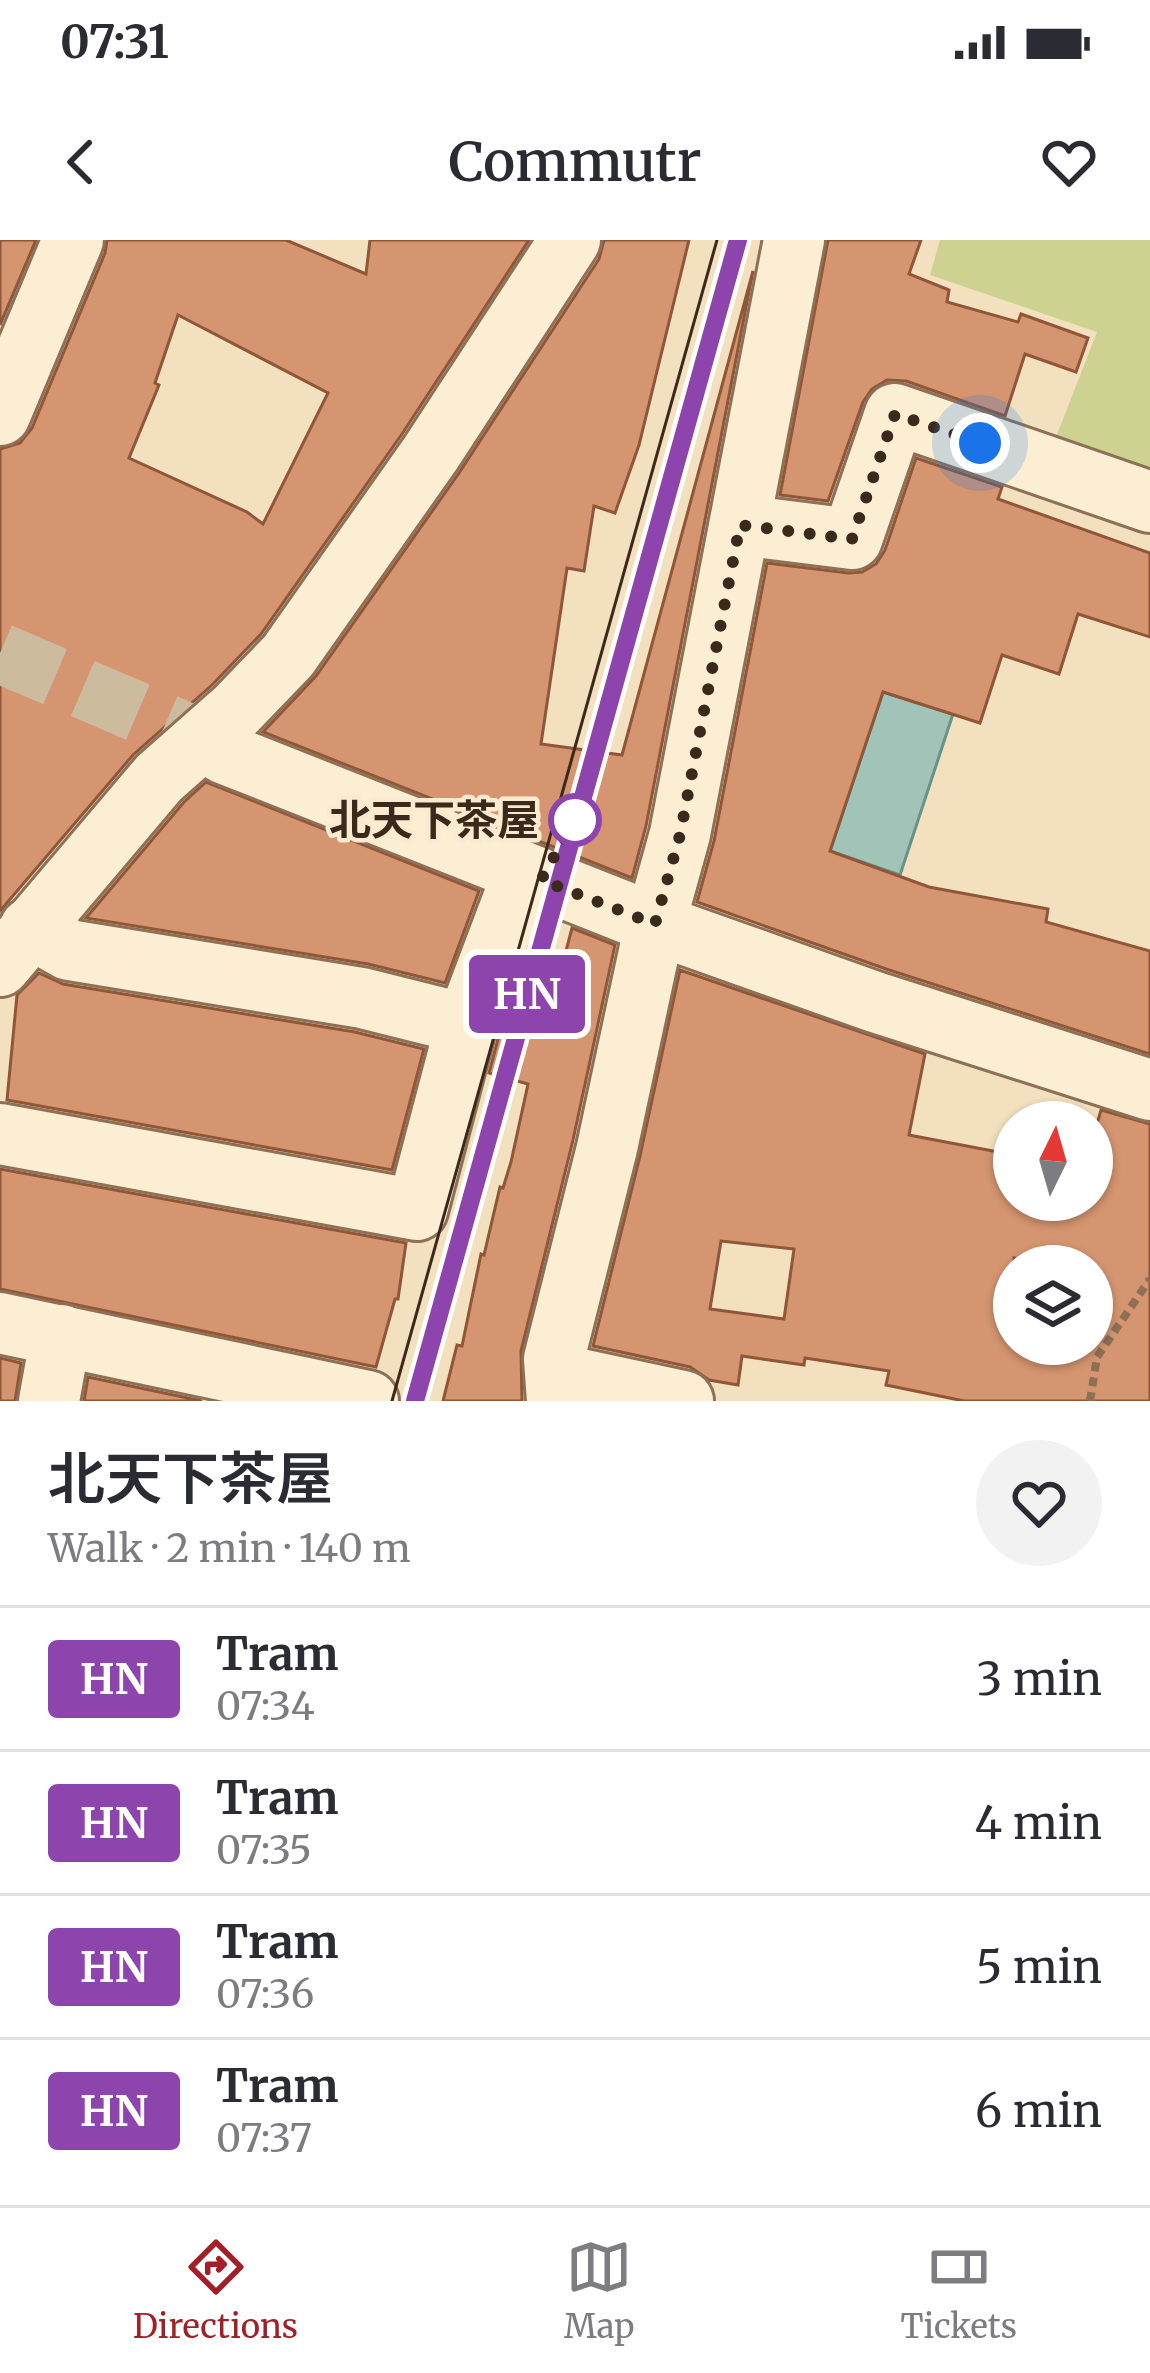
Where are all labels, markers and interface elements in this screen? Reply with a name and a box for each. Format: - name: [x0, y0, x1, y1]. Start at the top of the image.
- text: 07:31: [60, 14, 169, 70]
- text: Commutr: [449, 128, 701, 196]
- icon: back: [48, 129, 114, 195]
- icon: heart: [1036, 129, 1102, 195]
- your location: [950, 413, 1010, 473]
- place label: 北天下茶屋: [329, 794, 539, 846]
- marker: 北天下茶屋: [550, 795, 600, 845]
- line badge: HN: [473, 955, 581, 1033]
- text: HN: [493, 968, 561, 1020]
- north arrow: [993, 1101, 1113, 1221]
- map controls: [993, 1101, 1113, 1365]
- button: layers: [993, 1245, 1113, 1365]
- button: heart: [976, 1440, 1102, 1566]
- text: 北天下茶屋: [48, 1443, 333, 1515]
- text: Walk · 2 min · 140 m: [48, 1524, 411, 1573]
- text: Tram: [216, 1626, 339, 1682]
- text: 3 min: [977, 1651, 1102, 1707]
- text: HN: [80, 1653, 148, 1705]
- text: 07:34: [216, 1682, 315, 1731]
- text: Tram: [216, 1770, 339, 1826]
- text: 4 min: [975, 1795, 1102, 1851]
- text: HN: [80, 1797, 148, 1849]
- text: 07:35: [216, 1826, 312, 1875]
- text: Tram: [216, 1914, 339, 1970]
- text: 5 min: [976, 1939, 1102, 1995]
- text: HN: [80, 1941, 148, 1993]
- text: 07:36: [216, 1970, 314, 2019]
- text: Tram: [216, 2058, 339, 2114]
- text: 6 min: [975, 2083, 1102, 2139]
- text: HN: [80, 2085, 148, 2137]
- text: 07:37: [216, 2114, 312, 2163]
- tab: Directions: [133, 2234, 298, 2347]
- tab: Map: [564, 2234, 634, 2347]
- tab: Tickets: [901, 2234, 1017, 2347]

